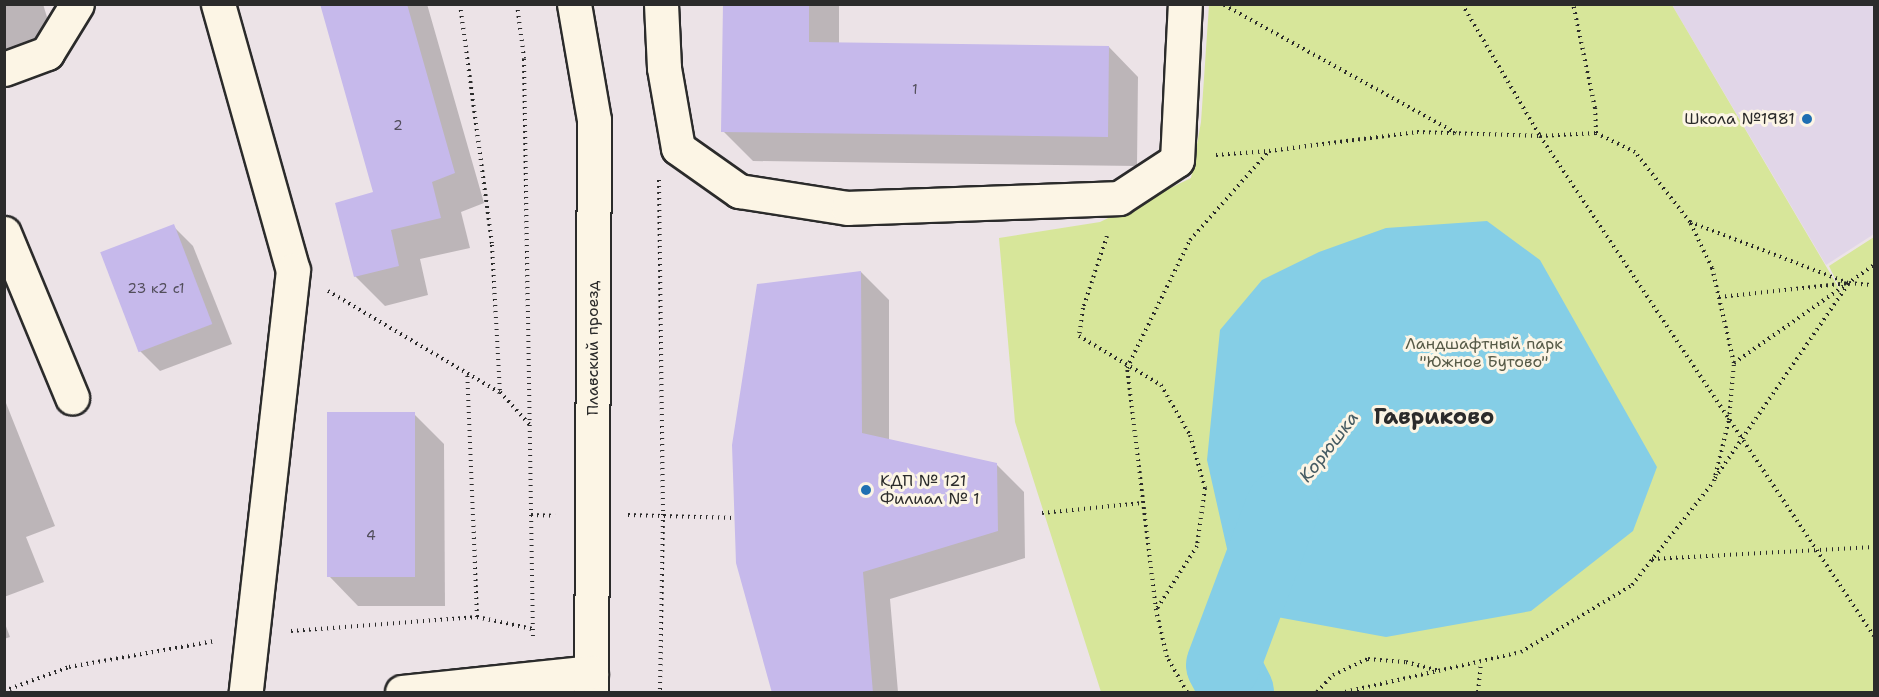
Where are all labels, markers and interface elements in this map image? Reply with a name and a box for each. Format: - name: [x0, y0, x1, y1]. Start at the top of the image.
- house number: 1: [912, 81, 918, 97]
- place label: Школа №1981: [1684, 109, 1795, 129]
- marker: Школа №1981: [1800, 112, 1814, 126]
- house number: 2: [393, 117, 403, 133]
- house number: 23 к2 с1: [127, 280, 185, 296]
- street label: Плавский проезд: [583, 280, 603, 416]
- park label: Ландшафтный парк "Южное Бутово": [1405, 334, 1563, 372]
- district label: Гавриково: [1374, 404, 1494, 430]
- water label: Корюшка: [1295, 407, 1363, 487]
- place label: КДП № 121 Филиал № 1: [880, 471, 980, 509]
- marker: КДП № 121 Филиал № 1: [857, 481, 875, 499]
- house number: 4: [366, 527, 376, 543]

